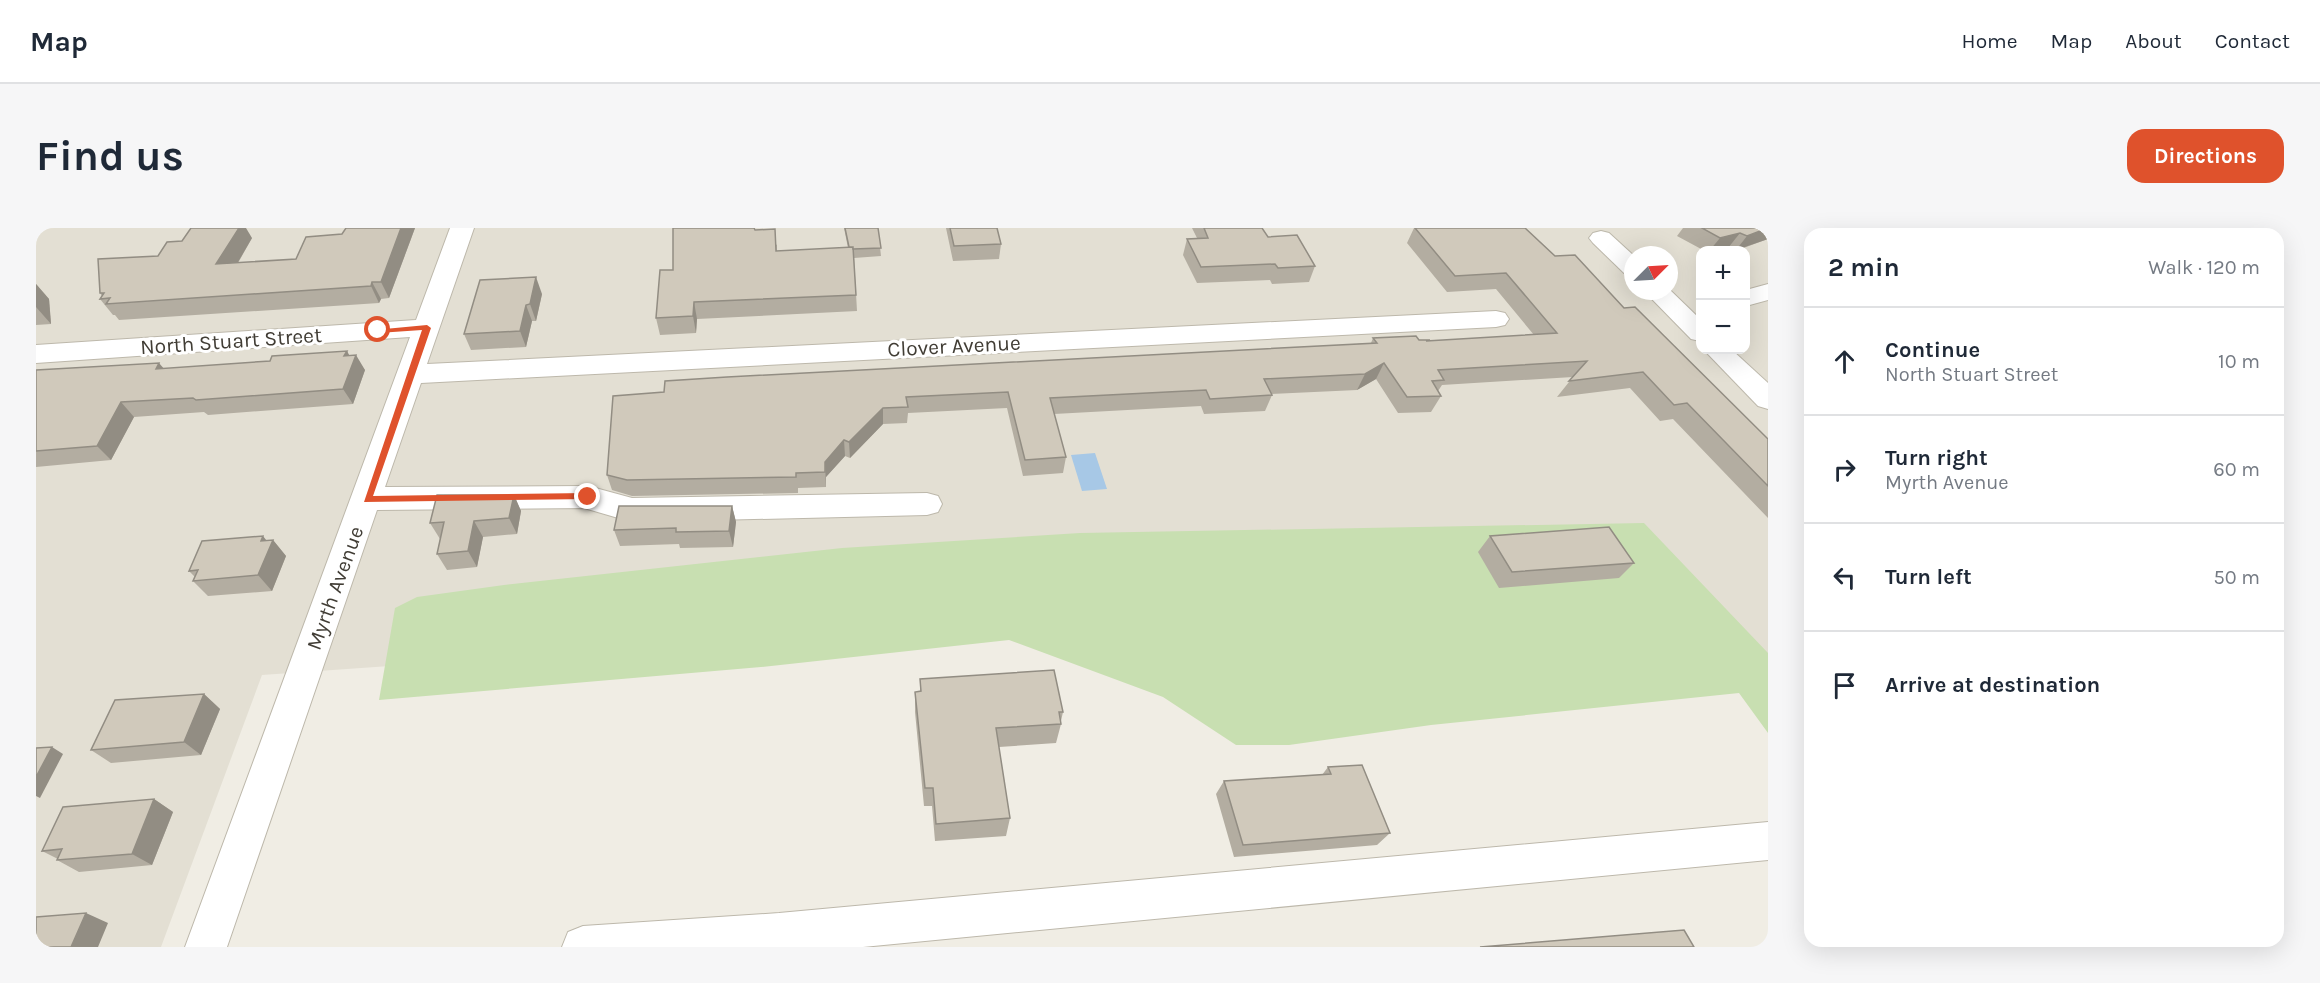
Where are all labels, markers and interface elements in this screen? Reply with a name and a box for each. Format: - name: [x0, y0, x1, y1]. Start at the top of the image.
- text: Map: [30, 25, 88, 58]
- text: Home: [1962, 29, 2018, 53]
- text: Map: [2051, 29, 2092, 53]
- text: About: [2125, 29, 2182, 53]
- text: Contact: [2215, 29, 2290, 53]
- button: Directions: [2127, 129, 2284, 183]
- text: Find us: [36, 131, 184, 181]
- north arrow: [1624, 246, 1678, 300]
- map controls: [1696, 246, 1750, 354]
- button: +: [1696, 246, 1750, 300]
- text: 2 min: [1828, 252, 1900, 283]
- text: Walk · 120 m: [2148, 256, 2260, 279]
- button: −: [1696, 300, 1750, 354]
- route start: [364, 316, 390, 342]
- street label: North Stuart Street: [139, 323, 323, 359]
- street label: Clover Avenue: [887, 331, 1021, 361]
- text: Continue: [1885, 337, 1980, 363]
- icon: ahead: [1828, 345, 1861, 378]
- text: 10 m: [2218, 350, 2260, 373]
- text: North Stuart Street: [1885, 363, 2058, 386]
- text: Turn right: [1885, 445, 1988, 471]
- icon: right: [1828, 453, 1861, 486]
- text: 60 m: [2213, 458, 2260, 481]
- text: Myrth Avenue: [1885, 471, 2009, 494]
- route end: [574, 483, 600, 509]
- street label: Myrth Avenue: [302, 523, 368, 653]
- icon: left: [1828, 561, 1861, 594]
- text: Turn left: [1885, 564, 1972, 590]
- text: 50 m: [2213, 566, 2260, 589]
- icon: arrive: [1828, 669, 1861, 702]
- text: Arrive at destination: [1885, 672, 2100, 698]

